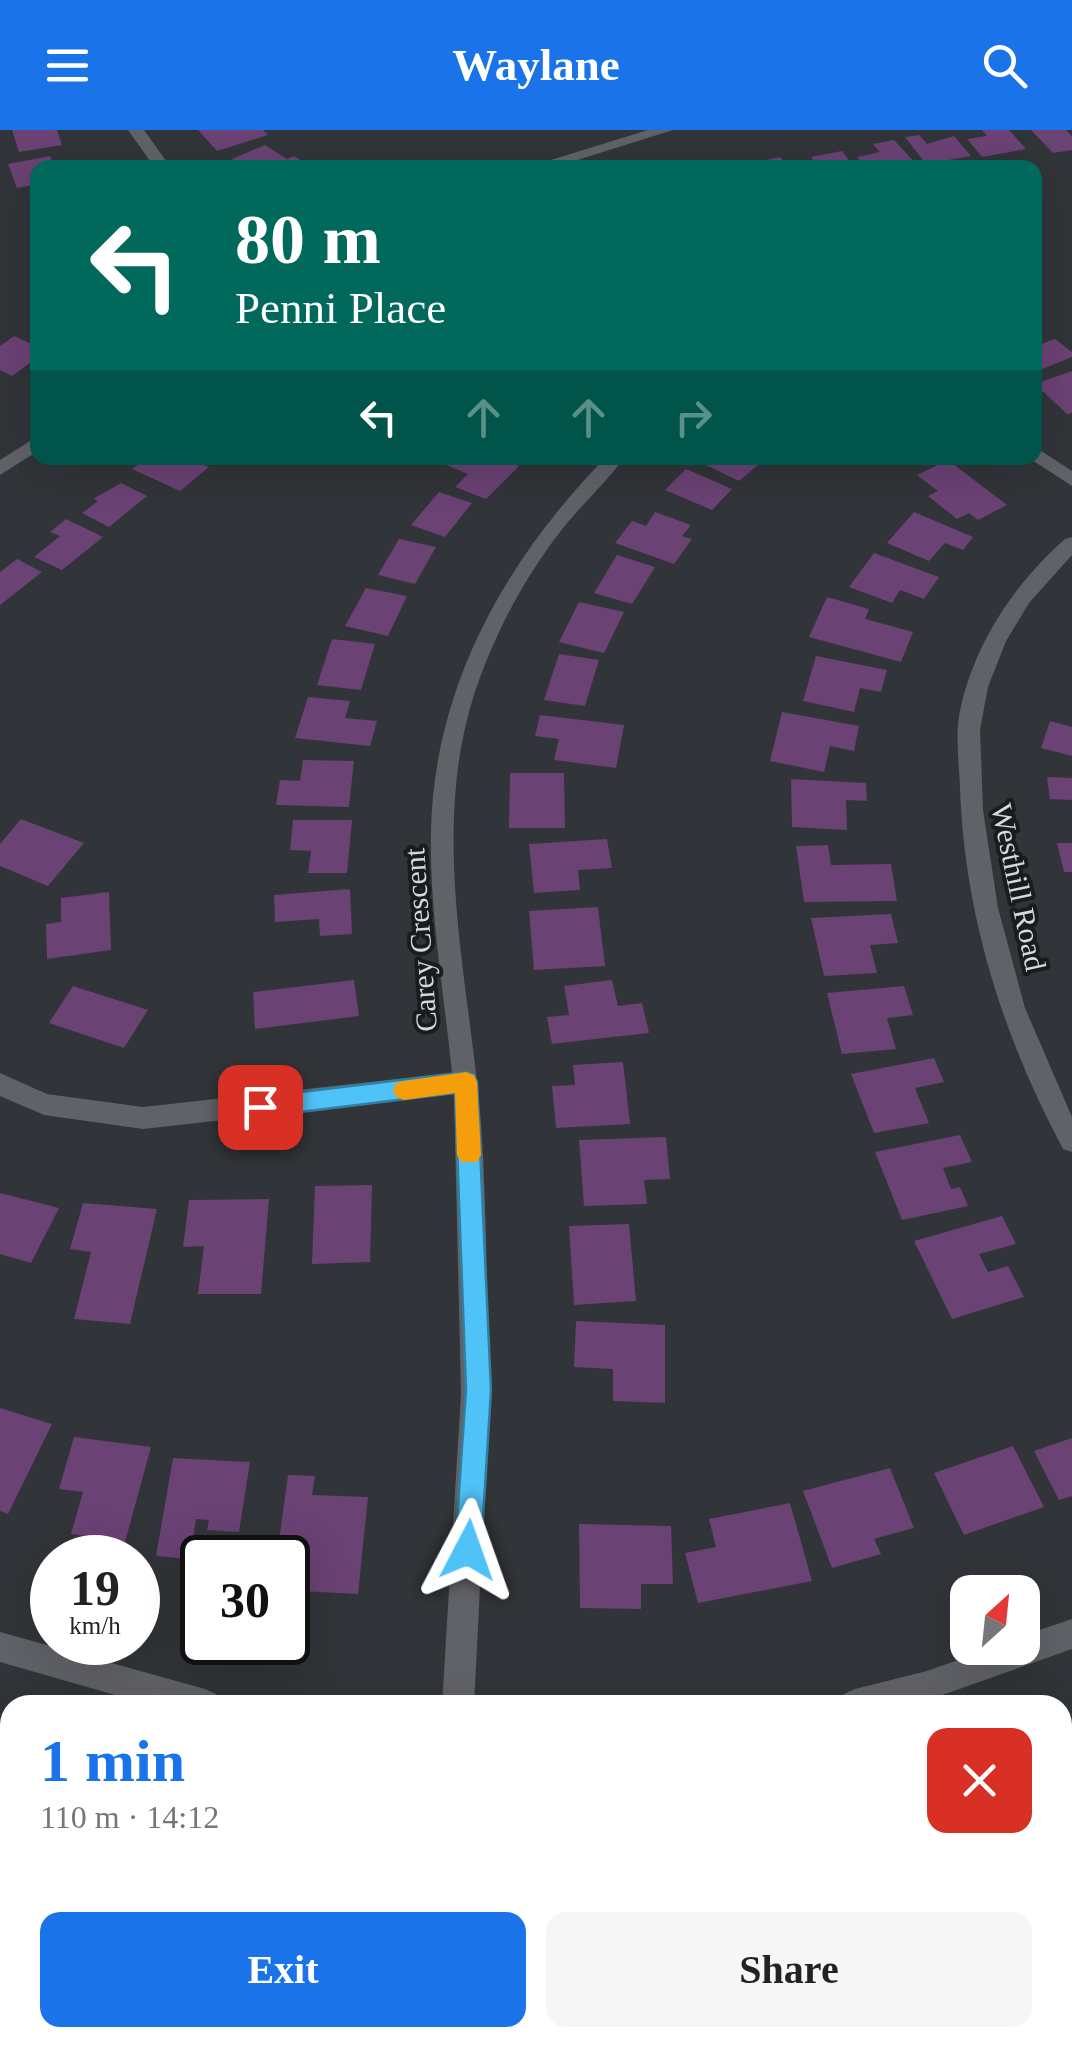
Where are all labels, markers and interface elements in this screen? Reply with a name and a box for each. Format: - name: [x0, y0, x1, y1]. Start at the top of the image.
- icon: menu: [40, 38, 95, 93]
- icon: search: [977, 38, 1032, 93]
- text: Waylane: [452, 40, 620, 90]
- icon: left: [70, 200, 200, 330]
- text: 80 m: [235, 201, 381, 278]
- text: Penni Place: [235, 283, 446, 333]
- icon: left: [351, 390, 406, 445]
- icon: ahead: [456, 390, 511, 445]
- icon: ahead: [561, 390, 616, 445]
- icon: right: [666, 390, 721, 445]
- street label: Westhill Road: [985, 800, 1053, 974]
- street label: Carey Crescent: [397, 846, 443, 1033]
- pin: [218, 1065, 303, 1150]
- icon: arrive: [233, 1080, 288, 1135]
- position arrow: [416, 1498, 520, 1602]
- speed limit sign: 30: [180, 1535, 310, 1665]
- text: 19: [70, 1560, 120, 1616]
- north arrow: [950, 1575, 1040, 1665]
- map controls: [950, 1575, 1040, 1665]
- text: km/h: [69, 1612, 121, 1639]
- text: 1 min: [40, 1728, 185, 1794]
- button: close: [927, 1728, 1032, 1833]
- text: 110 m · 14:12: [40, 1799, 219, 1835]
- button: Exit: [40, 1912, 526, 2027]
- button: Share: [546, 1912, 1032, 2027]

